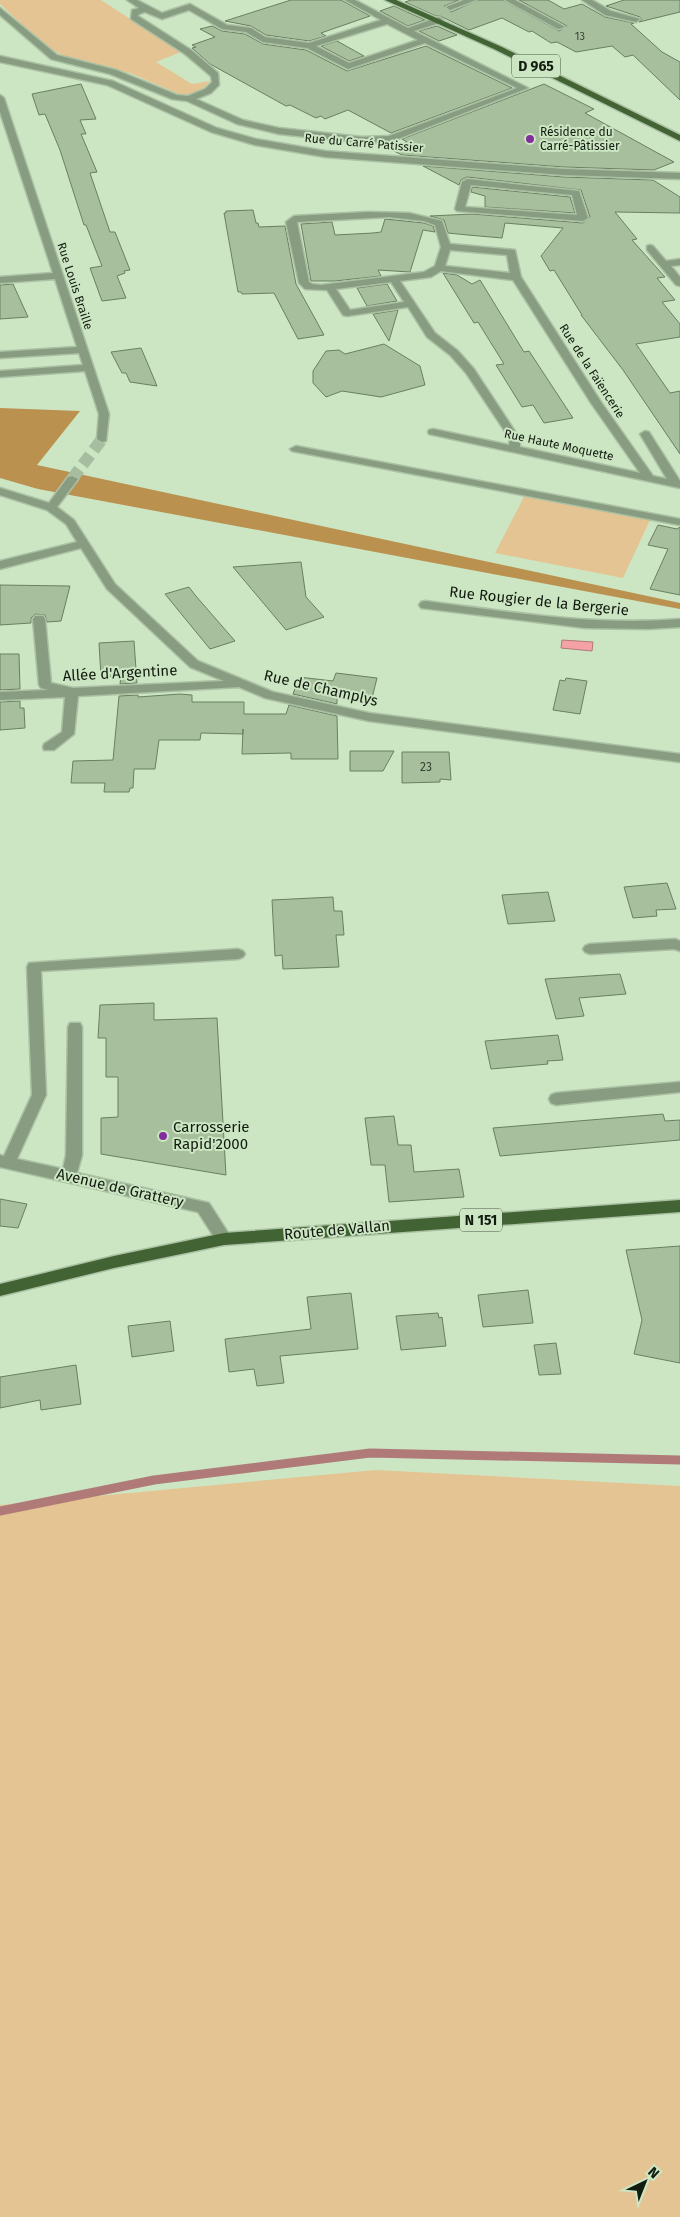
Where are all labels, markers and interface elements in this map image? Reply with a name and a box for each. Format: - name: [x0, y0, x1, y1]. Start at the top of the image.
- house number: 13: [575, 30, 585, 43]
- road number: D 965: [512, 54, 560, 78]
- place label: Résidence du Carré-Pâtissier: [540, 125, 620, 153]
- street label: Rue du Carré Patissier: [304, 131, 424, 155]
- marker: Résidence du Carré-Pâtissier: [524, 133, 536, 145]
- street label: Rue Louis Braille: [54, 241, 96, 331]
- street label: Rue de la Faïencerie: [556, 321, 628, 421]
- street label: Rue Haute Moquette: [503, 427, 615, 463]
- street label: Rue Rougier de la Bergerie: [448, 583, 630, 619]
- street label: Allée d'Argentine: [62, 661, 178, 685]
- street label: Rue de Champlys: [262, 666, 380, 710]
- house number: 23: [420, 760, 432, 774]
- place label: Carrosserie Rapid'2000: [173, 1118, 250, 1153]
- marker: Carrosserie Rapid'2000: [157, 1130, 169, 1142]
- street label: Avenue de Grattery: [55, 1165, 186, 1211]
- road number: N 151: [460, 1208, 502, 1232]
- street label: Route de Vallan: [283, 1216, 391, 1244]
- north arrow: [620, 2157, 670, 2207]
- text: N: [644, 2163, 663, 2182]

